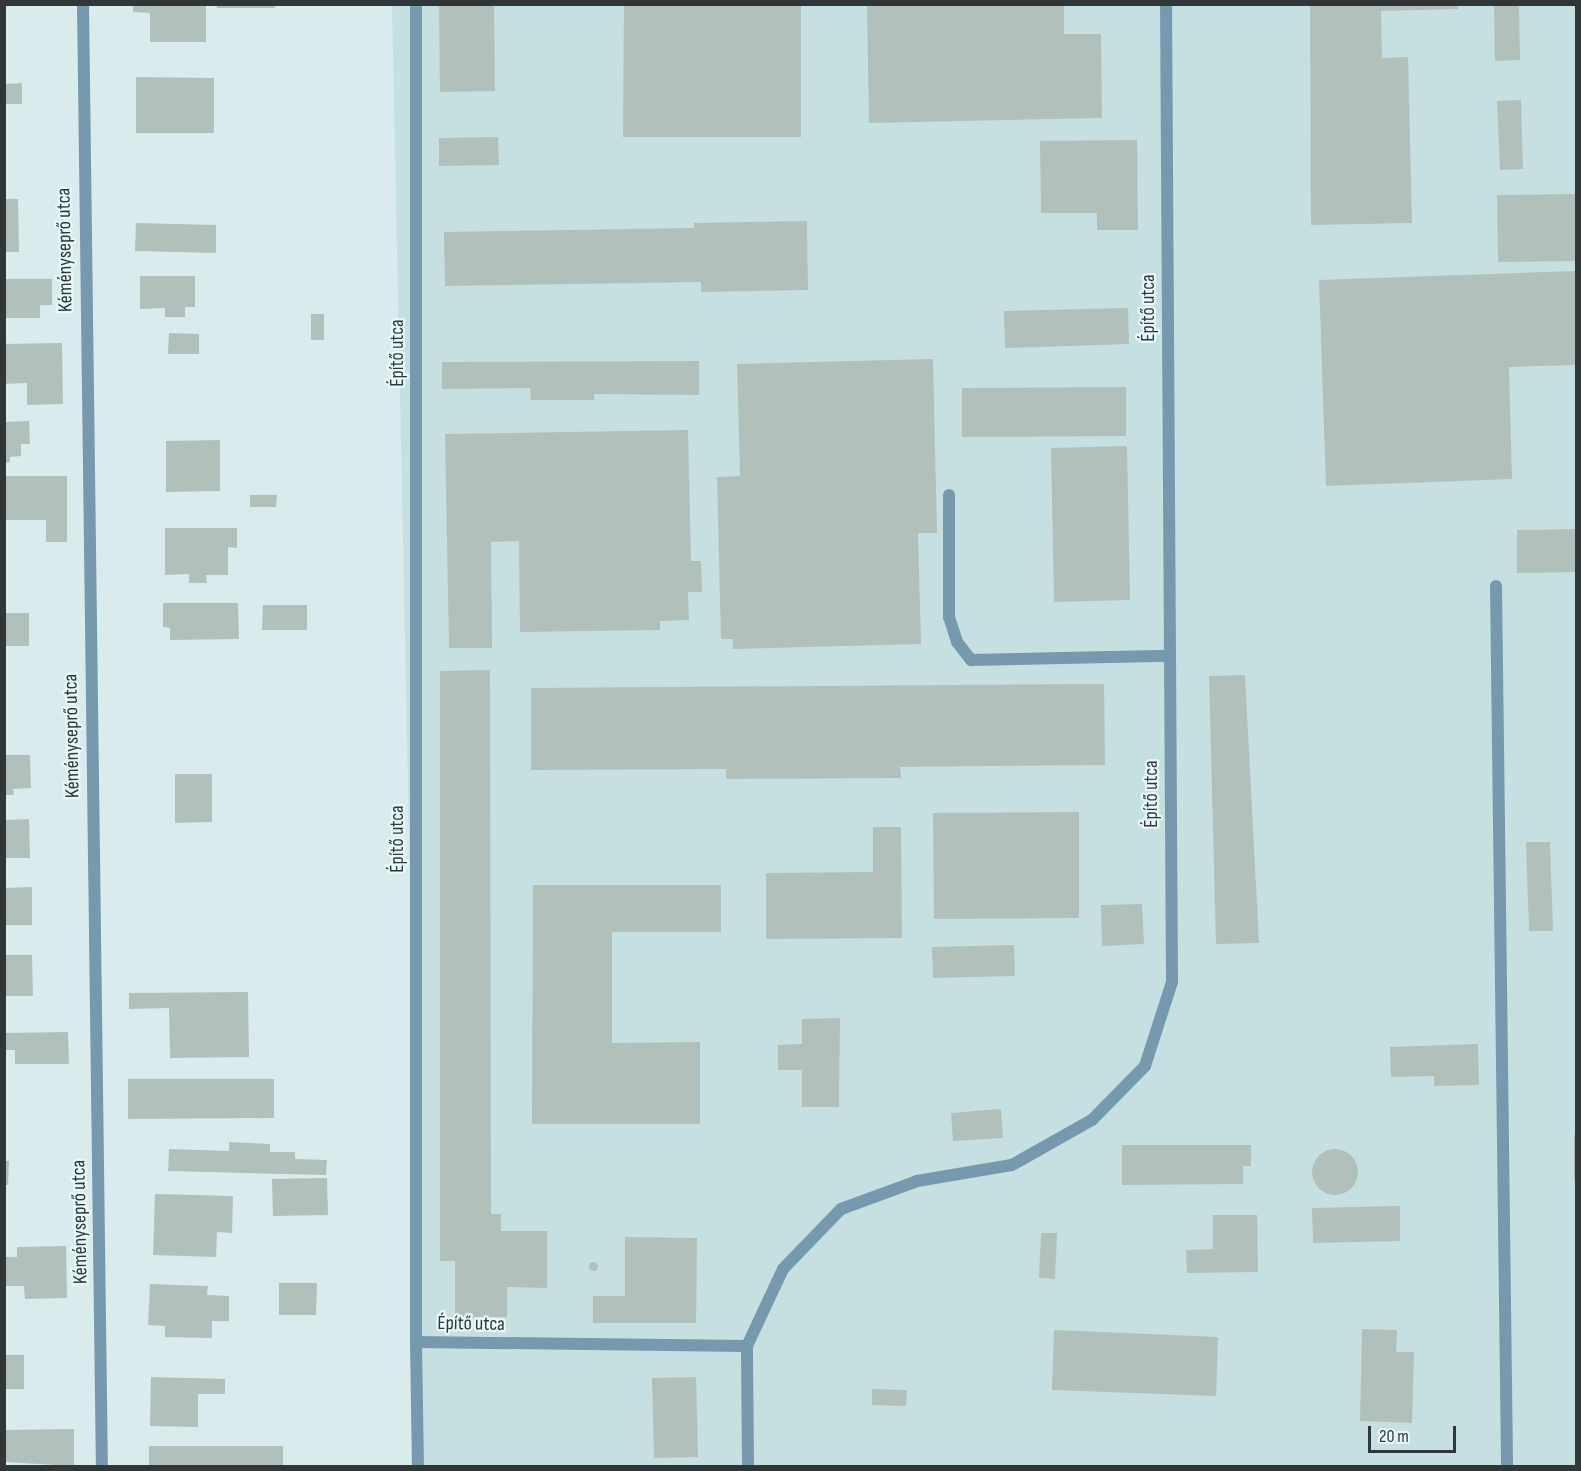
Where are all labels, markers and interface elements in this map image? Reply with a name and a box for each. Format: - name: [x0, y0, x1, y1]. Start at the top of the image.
- street label: Kéményseprő utca: [52, 188, 78, 312]
- street label: Építő utca: [1136, 274, 1160, 342]
- street label: Építő utca: [385, 319, 409, 387]
- street label: Kéményseprő utca: [59, 674, 85, 798]
- street label: Építő utca: [1139, 760, 1163, 828]
- street label: Építő utca: [385, 805, 409, 873]
- street label: Kéményseprő utca: [67, 1160, 93, 1284]
- street label: Építő utca: [437, 1311, 505, 1337]
- scale bar: [1371, 1414, 1460, 1452]
- text: 20 m: [1379, 1426, 1409, 1447]

